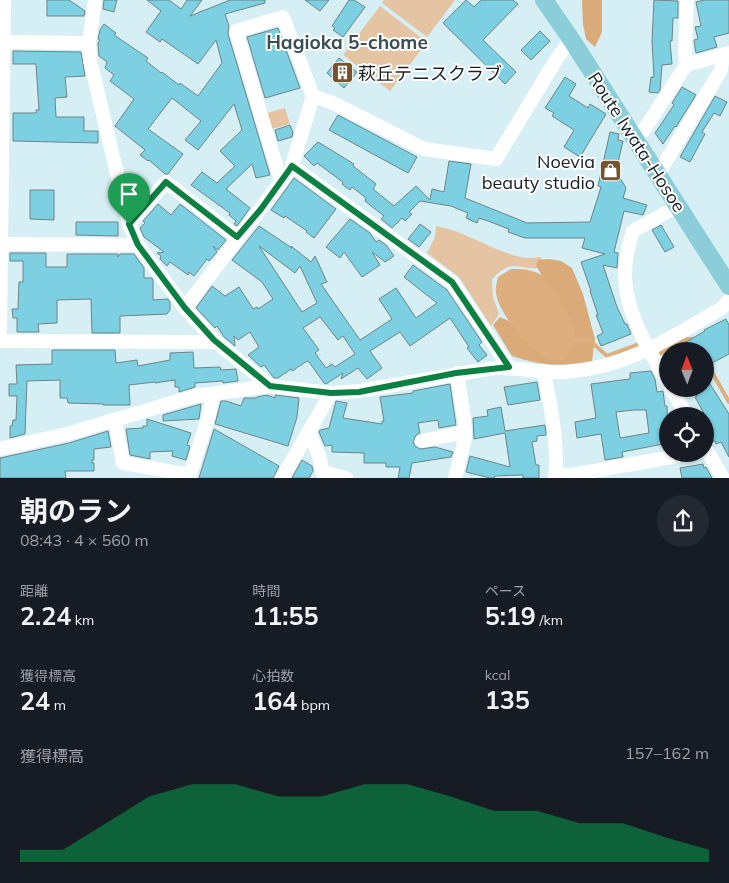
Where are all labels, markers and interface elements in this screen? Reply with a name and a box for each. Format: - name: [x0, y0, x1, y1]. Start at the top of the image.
- district label: Hagioka 5-chome: [266, 30, 428, 54]
- building icon: 萩丘テニスクラブ: [330, 61, 354, 85]
- place label: 萩丘テニスクラブ: [358, 62, 502, 85]
- street label: Route Iwata-Hosoe: [583, 68, 691, 216]
- place label: Noevia beauty studio: [482, 150, 595, 194]
- shop icon: Noevia beauty studio: [599, 159, 623, 183]
- pin: [108, 173, 150, 224]
- icon: arrive: [115, 180, 143, 208]
- north arrow: [659, 342, 714, 398]
- map controls: [659, 342, 714, 462]
- button: locate: [659, 407, 714, 462]
- text: 朝のラン: [20, 493, 132, 528]
- button: share: [657, 495, 709, 547]
- text: 08:43 · 4 × 560 m: [20, 530, 149, 550]
- text: 距離: [20, 582, 48, 600]
- text: 時間: [252, 582, 280, 600]
- text: ペース: [485, 582, 526, 600]
- text: 2.24: [20, 600, 71, 631]
- text: 11:55: [252, 600, 319, 631]
- text: 5:19: [485, 600, 536, 631]
- text: km: [71, 611, 94, 629]
- text: /km: [536, 611, 563, 629]
- text: kcal: [485, 666, 510, 684]
- text: 獲得標高: [20, 667, 76, 685]
- text: 心拍数: [252, 667, 294, 685]
- text: 135: [485, 684, 530, 715]
- text: 24: [20, 685, 50, 716]
- text: 164: [252, 685, 297, 716]
- text: m: [50, 696, 66, 714]
- text: bpm: [297, 696, 330, 714]
- text: 157–162 m: [625, 743, 709, 763]
- text: 獲得標高: [20, 746, 84, 766]

